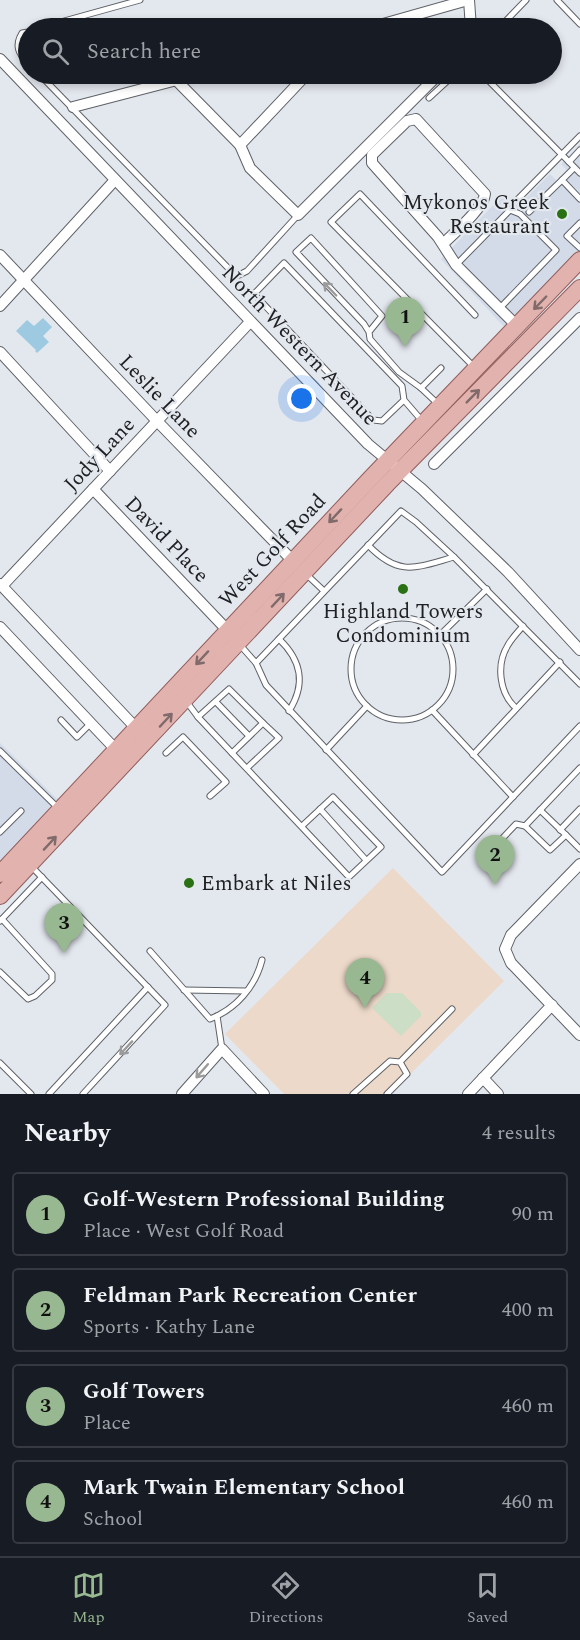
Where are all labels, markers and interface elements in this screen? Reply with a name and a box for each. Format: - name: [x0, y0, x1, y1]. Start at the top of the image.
- search box: [18, 18, 562, 84]
- icon: search: [39, 35, 72, 68]
- text: Search here: [87, 35, 201, 68]
- place label: Mykonos Greek Restaurant: [403, 187, 550, 243]
- marker: Mykonos Greek Restaurant: [555, 207, 569, 221]
- street label: North Western Avenue: [214, 258, 385, 434]
- one-way arrow: [323, 281, 337, 296]
- one-way arrow: [532, 295, 547, 310]
- pin: 1: [386, 298, 424, 347]
- street label: Leslie Lane: [111, 347, 208, 446]
- your location: [287, 384, 316, 413]
- one-way arrow: [465, 389, 480, 404]
- street label: Jody Lane: [57, 410, 143, 499]
- street label: West Golf Road: [211, 487, 334, 615]
- street label: David Place: [116, 489, 216, 590]
- one-way arrow: [329, 508, 343, 523]
- marker: Highland Towers Condominium: [396, 582, 410, 596]
- one-way arrow: [271, 593, 285, 608]
- place label: Highland Towers Condominium: [323, 596, 483, 652]
- one-way arrow: [195, 651, 209, 666]
- one-way arrow: [159, 712, 173, 727]
- one-way arrow: [42, 836, 57, 851]
- pin: 2: [476, 836, 514, 885]
- place label: Embark at Niles: [201, 868, 352, 900]
- marker: Embark at Niles: [182, 876, 196, 890]
- pin: 3: [44, 904, 84, 953]
- pin: 4: [346, 958, 385, 1008]
- one-way arrow: [118, 1040, 133, 1055]
- one-way arrow: [195, 1064, 209, 1079]
- text: Nearby: [24, 1113, 110, 1153]
- text: 4 results: [482, 1118, 556, 1148]
- text: Golf-Western Professional Building: [83, 1183, 445, 1216]
- text: 1: [40, 1199, 51, 1229]
- text: 90 m: [512, 1199, 554, 1229]
- text: Place · West Golf Road: [83, 1216, 284, 1246]
- text: Feldman Park Recreation Center: [83, 1279, 417, 1312]
- text: 2: [40, 1295, 51, 1325]
- text: 400 m: [502, 1295, 554, 1325]
- text: Sports · Kathy Lane: [83, 1312, 255, 1342]
- text: Golf Towers: [83, 1375, 205, 1408]
- text: 3: [40, 1391, 51, 1421]
- text: 460 m: [502, 1391, 554, 1421]
- text: Place: [83, 1408, 131, 1438]
- text: Mark Twain Elementary School: [83, 1471, 405, 1504]
- text: 4: [40, 1487, 51, 1517]
- text: 460 m: [502, 1487, 554, 1517]
- text: School: [83, 1504, 143, 1534]
- tab: Map: [72, 1569, 105, 1629]
- tab: Directions: [249, 1569, 323, 1629]
- tab: Saved: [467, 1569, 508, 1629]

